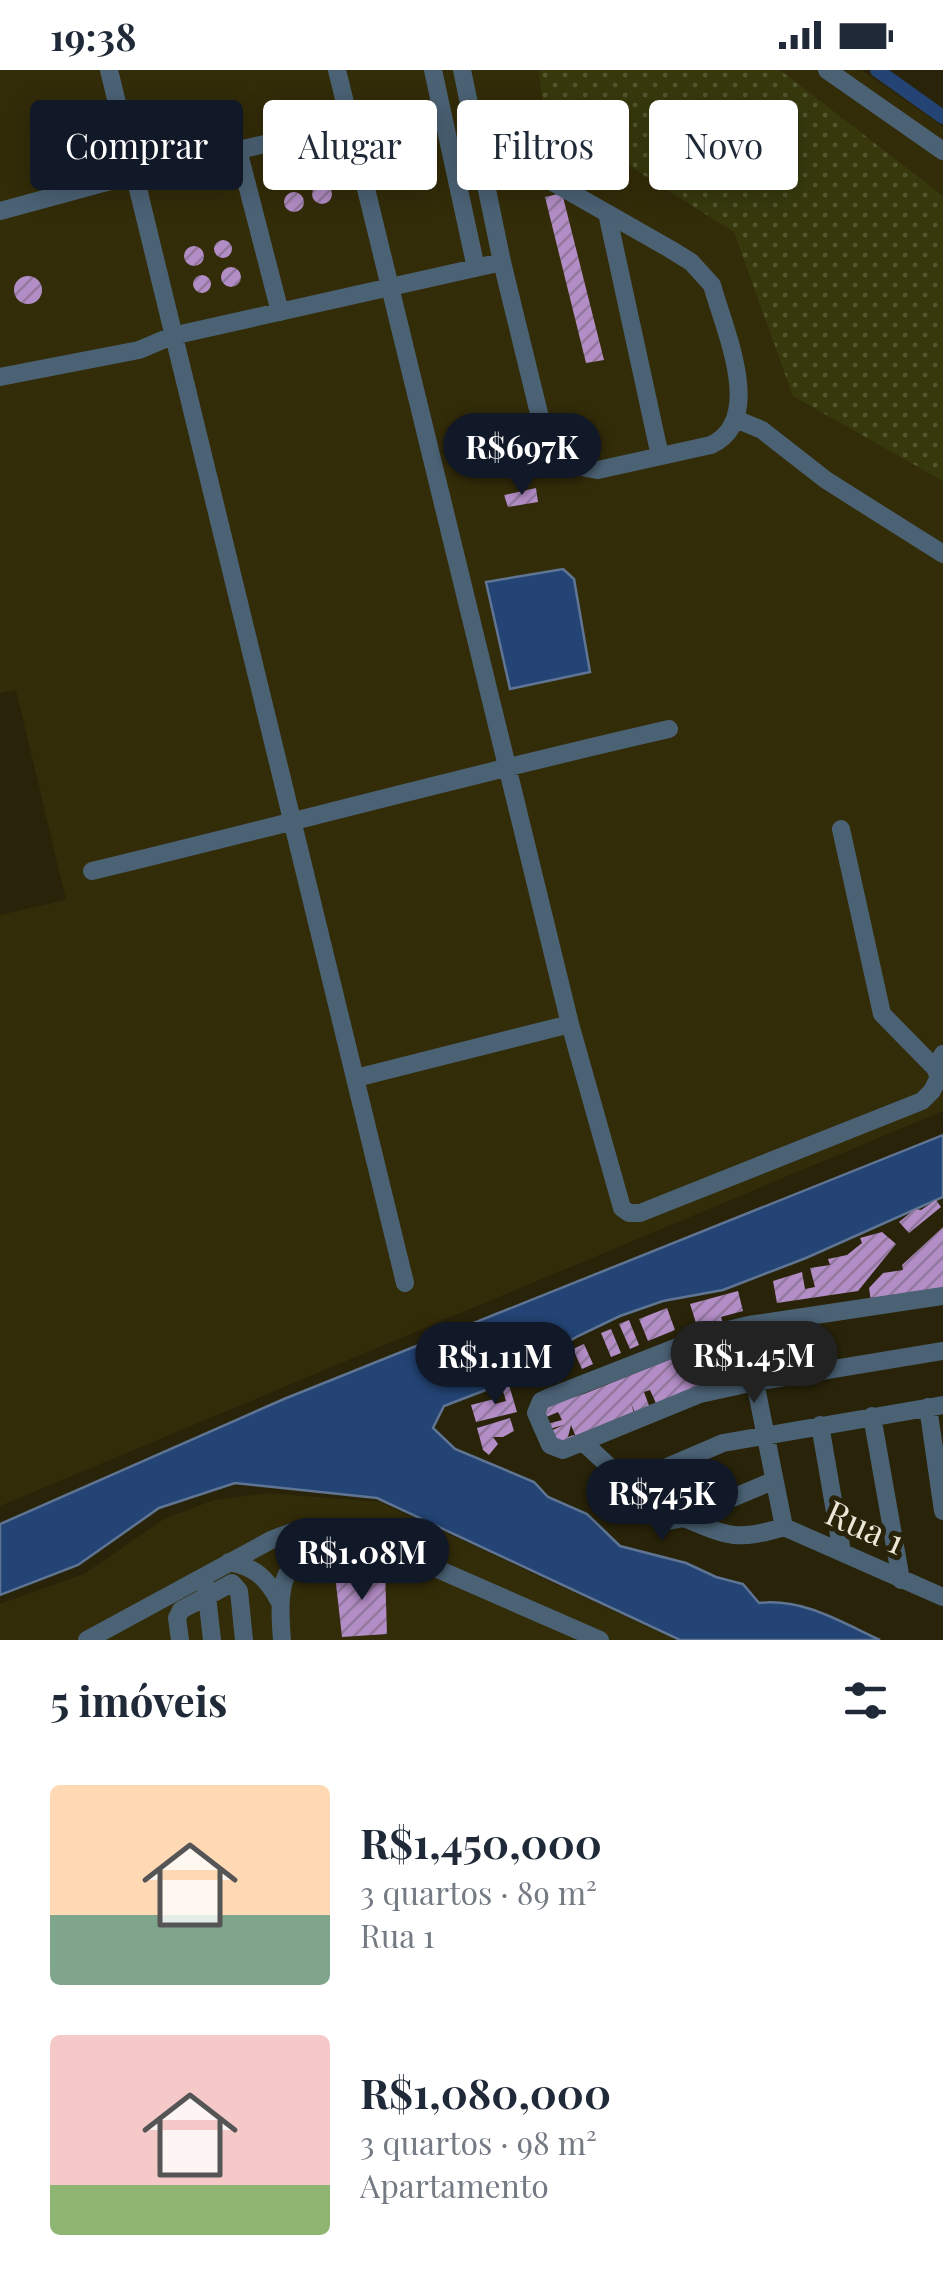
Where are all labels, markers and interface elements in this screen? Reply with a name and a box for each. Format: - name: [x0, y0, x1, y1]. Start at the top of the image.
- text: 19:38: [50, 10, 136, 61]
- chip: Comprar: [30, 100, 243, 190]
- chip: Alugar: [263, 100, 437, 190]
- chip: Filtros: [457, 100, 629, 190]
- chip: Novo: [649, 100, 798, 190]
- pin: R$697K: [441, 413, 603, 498]
- text: R$697K: [465, 424, 579, 467]
- pin: R$1.45M: [662, 1321, 846, 1406]
- pin: R$1.11M: [403, 1322, 587, 1407]
- text: R$1.45M: [693, 1332, 815, 1375]
- text: R$1.11M: [437, 1333, 553, 1376]
- pin: R$745K: [581, 1459, 743, 1544]
- text: R$745K: [608, 1470, 716, 1513]
- street label: Rua 1: [819, 1488, 913, 1564]
- pin: R$1.08M: [270, 1518, 454, 1603]
- text: R$1.08M: [297, 1529, 427, 1572]
- text: 5 imóveis: [50, 1672, 227, 1728]
- icon: filters: [838, 1673, 893, 1728]
- text: R$1,450,000: [360, 1814, 602, 1870]
- icon: home: [130, 1825, 250, 1945]
- text: 3 quartos · 89 m²: [360, 1870, 597, 1913]
- text: Rua 1: [360, 1913, 435, 1956]
- text: R$1,080,000: [360, 2064, 611, 2120]
- icon: home: [130, 2075, 250, 2195]
- text: 3 quartos · 98 m²: [360, 2120, 597, 2163]
- text: Apartamento: [360, 2163, 549, 2206]

